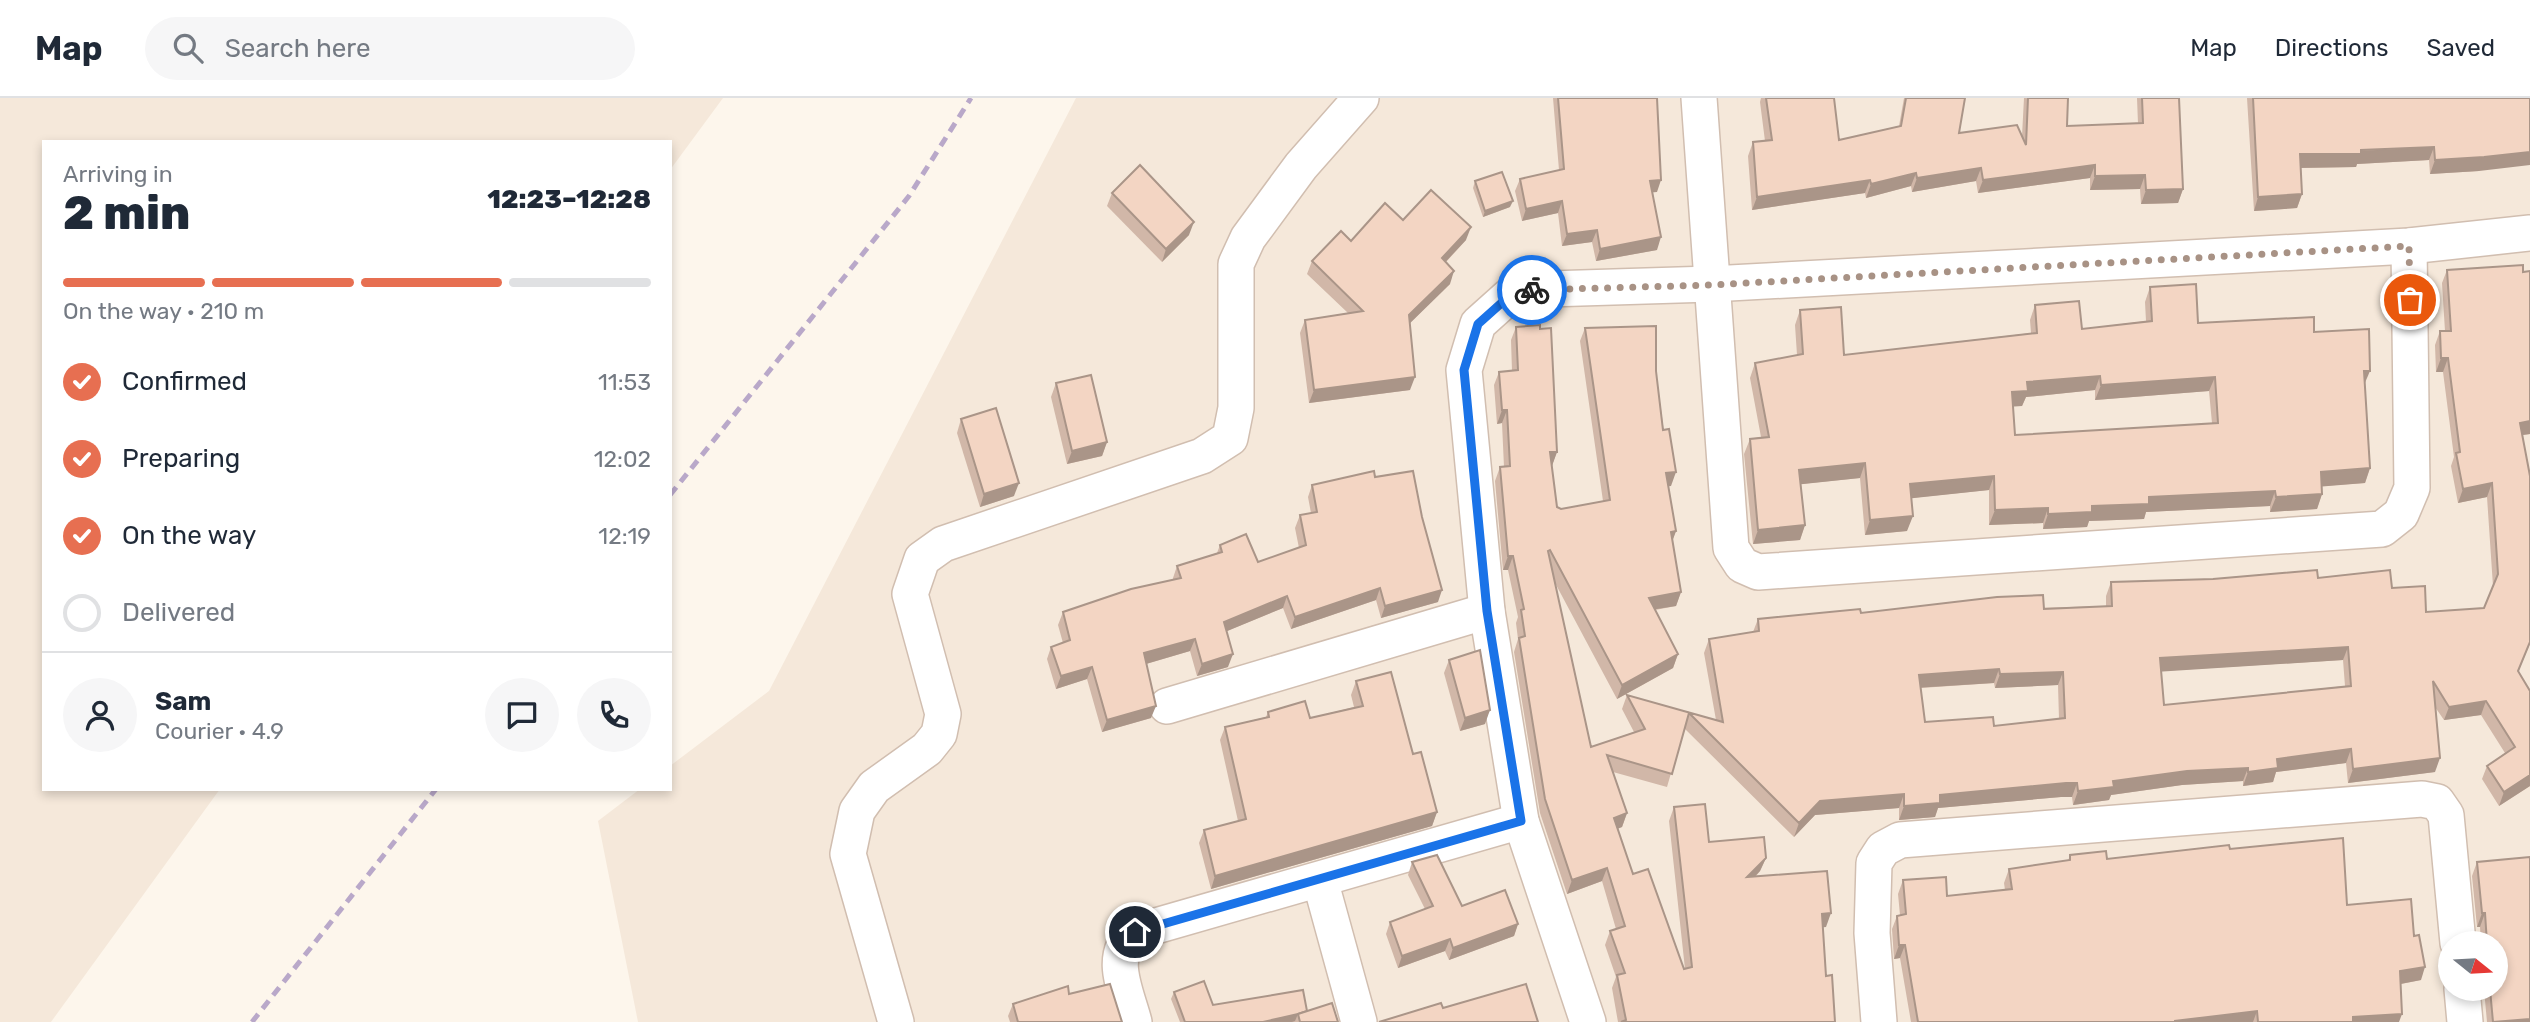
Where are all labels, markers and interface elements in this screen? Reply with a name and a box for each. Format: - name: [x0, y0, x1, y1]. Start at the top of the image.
- search box: [145, 17, 635, 80]
- text: Map: [35, 29, 103, 68]
- icon: search: [169, 29, 207, 67]
- text: Search here: [225, 33, 370, 64]
- text: Map: [2190, 34, 2237, 62]
- text: Directions: [2275, 34, 2388, 62]
- text: Saved: [2426, 34, 2495, 62]
- text: Arriving in: [63, 160, 173, 188]
- text: 12:23–12:28: [487, 184, 651, 215]
- text: 2 min: [63, 186, 190, 241]
- courier: [1497, 255, 1567, 325]
- pin: [2380, 270, 2440, 330]
- icon: bike: [1513, 271, 1551, 309]
- icon: bag: [2391, 281, 2429, 319]
- text: On the way · 210 m: [63, 297, 264, 325]
- icon: check: [63, 363, 101, 401]
- text: Confirmed: [122, 366, 247, 397]
- text: 11:53: [598, 368, 651, 396]
- icon: check: [63, 440, 101, 478]
- text: Preparing: [122, 443, 240, 474]
- text: 12:02: [594, 445, 651, 473]
- icon: check: [63, 517, 101, 555]
- text: On the way: [122, 520, 256, 551]
- text: 12:19: [598, 522, 651, 550]
- text: Delivered: [122, 597, 235, 628]
- button: person: [63, 678, 137, 752]
- button: chat: [485, 678, 559, 752]
- button: phone: [577, 678, 651, 752]
- text: Sam: [155, 686, 211, 717]
- text: Courier · 4.9: [155, 717, 284, 745]
- pin: [1105, 902, 1165, 962]
- icon: home: [1116, 913, 1154, 951]
- north arrow: [2438, 931, 2508, 1001]
- map controls: [2438, 931, 2508, 1001]

